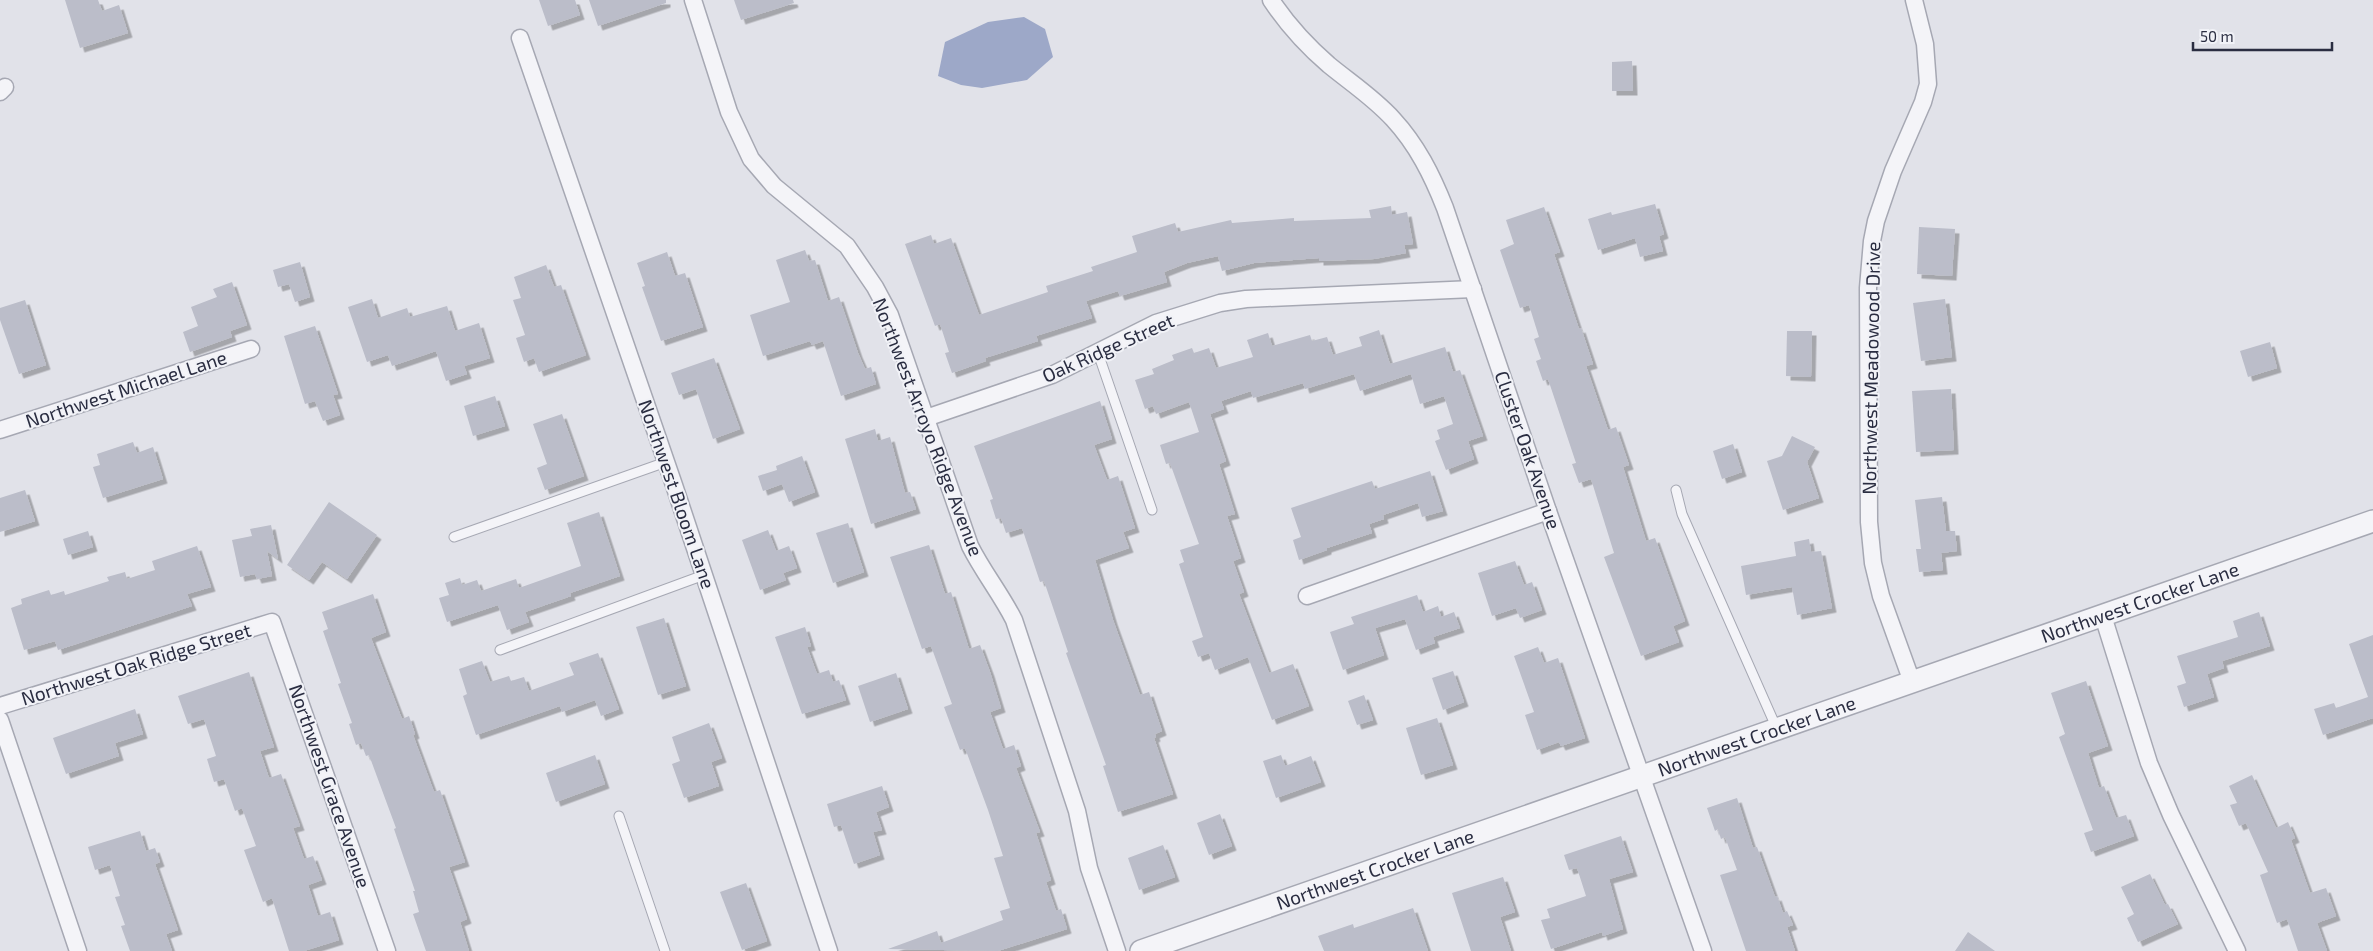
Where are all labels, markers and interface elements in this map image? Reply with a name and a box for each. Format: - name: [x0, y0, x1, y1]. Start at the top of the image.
- scale bar: [2193, 20, 2332, 52]
- text: 50 m: [2200, 27, 2234, 45]
- street label: Northwest Meadowood Drive: [1857, 241, 1884, 495]
- street label: Northwest Arroyo Ridge Avenue: [869, 295, 988, 559]
- street label: Oak Ridge Street: [1038, 308, 1177, 387]
- street label: Northwest Michael Lane: [22, 345, 229, 432]
- street label: Cluster Oak Avenue: [1491, 368, 1566, 532]
- street label: Northwest Bloom Lane: [634, 396, 721, 591]
- street label: Northwest Crocker Lane: [2038, 557, 2242, 647]
- street label: Northwest Oak Ridge Street: [18, 618, 253, 709]
- street label: Northwest Grace Avenue: [285, 681, 376, 891]
- street label: Northwest Crocker Lane: [1654, 691, 1858, 781]
- street label: Northwest Crocker Lane: [1273, 824, 1477, 914]

